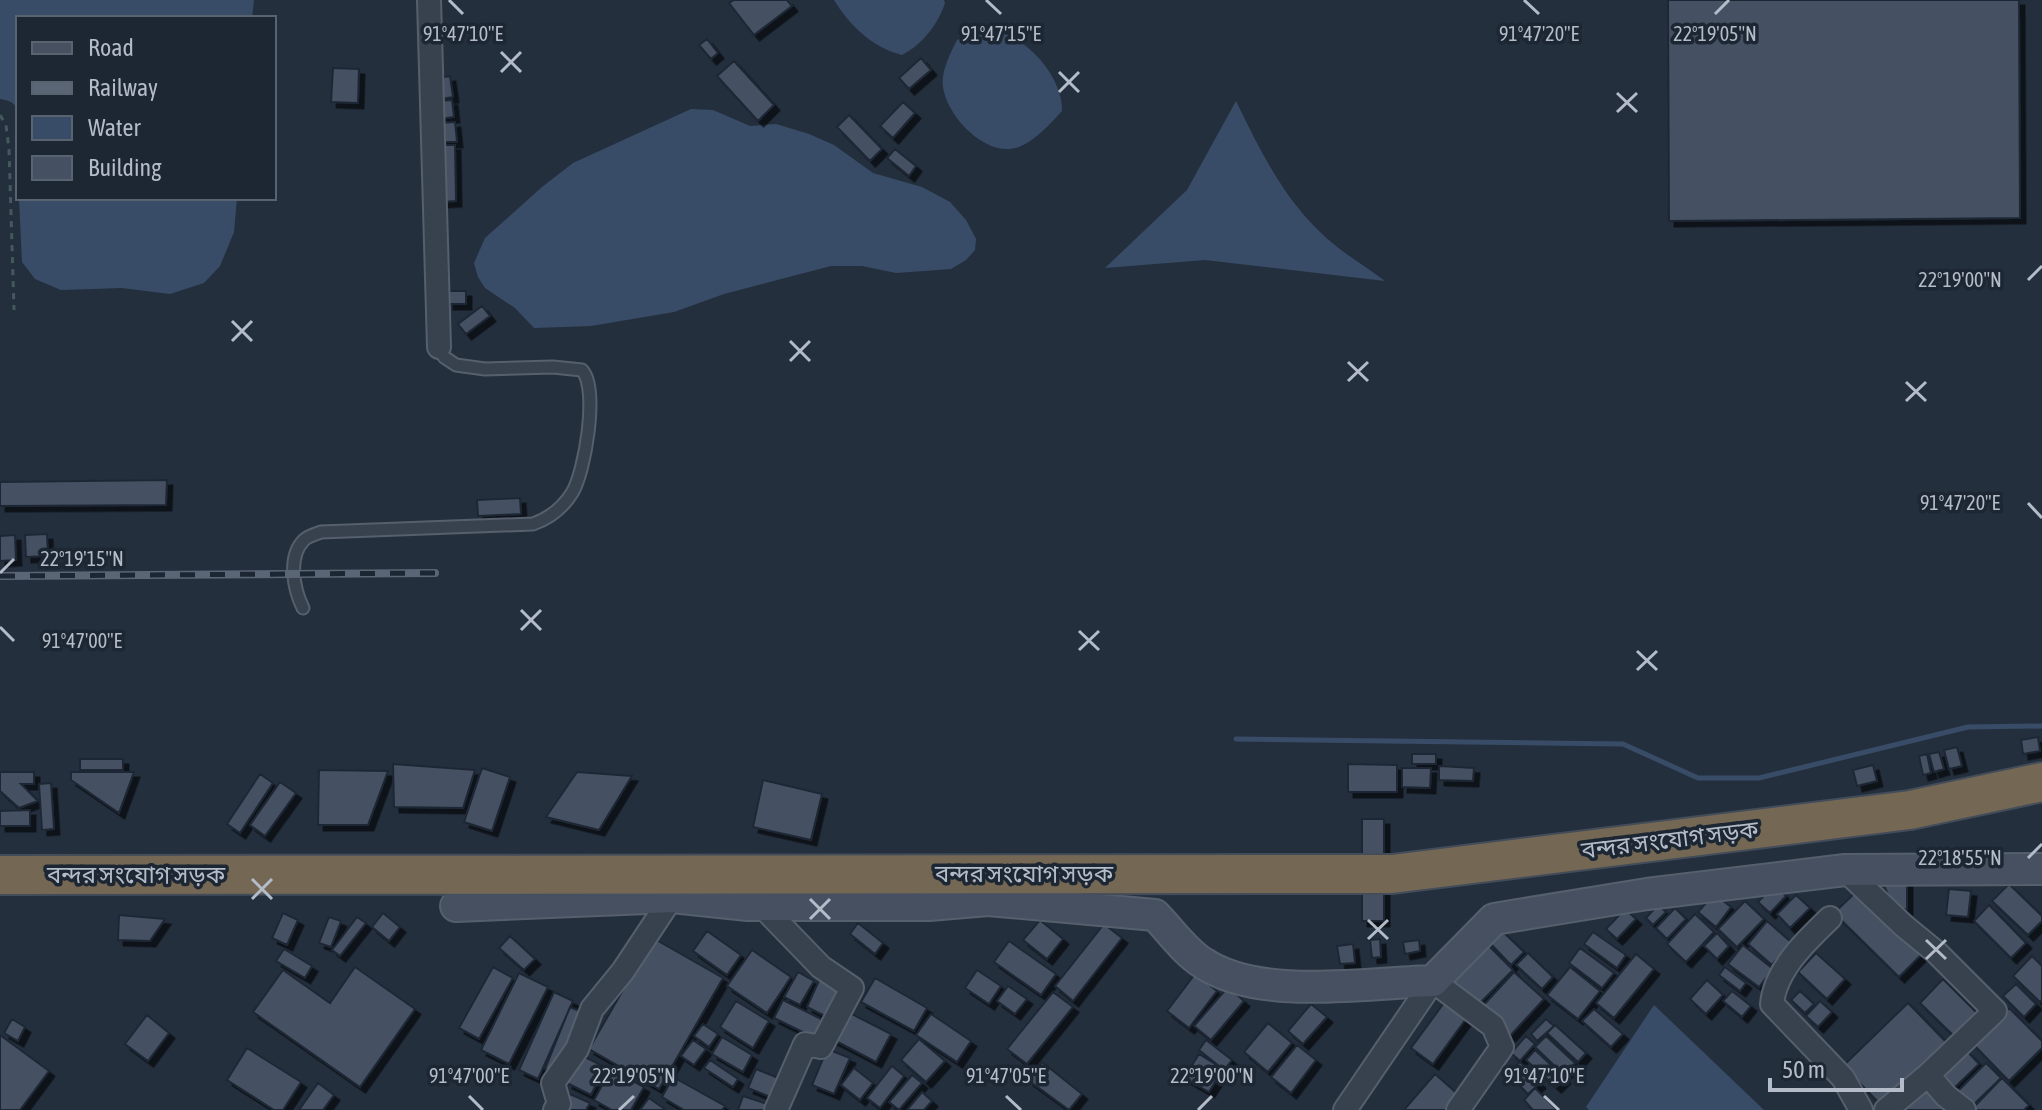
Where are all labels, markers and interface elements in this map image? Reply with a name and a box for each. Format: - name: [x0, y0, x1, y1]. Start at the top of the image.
- legend: [16, 16, 276, 200]
- text: 91°47'10"E: [423, 22, 504, 45]
- text: 91°47'15"E: [961, 22, 1042, 45]
- text: 91°47'20"E: [1499, 22, 1580, 45]
- text: 22°19'05"N: [1673, 22, 1757, 45]
- text: Road: [88, 34, 134, 61]
- text: Railway: [88, 74, 158, 101]
- text: Water: [88, 114, 141, 141]
- text: Building: [88, 154, 162, 181]
- text: 22°19'00"N: [1918, 268, 2002, 291]
- text: 91°47'20"E: [1920, 491, 2001, 514]
- text: 22°19'15"N: [40, 547, 124, 570]
- text: 91°47'00"E: [42, 629, 123, 652]
- street label: বন্দর সংযোগ সড়ক: [1579, 815, 1761, 864]
- text: 22°18'55"N: [1918, 846, 2002, 869]
- street label: বন্দর সংযোগ সড়ক: [934, 860, 1114, 887]
- street label: বন্দর সংযোগ সড়ক: [46, 861, 226, 888]
- scale bar: [1770, 1042, 1902, 1092]
- text: 50 m: [1782, 1056, 1825, 1083]
- text: 91°47'00"E: [429, 1064, 510, 1087]
- text: 22°19'05"N: [592, 1064, 676, 1087]
- text: 91°47'05"E: [966, 1064, 1047, 1087]
- text: 22°19'00"N: [1170, 1064, 1254, 1087]
- text: 91°47'10"E: [1504, 1064, 1585, 1087]

